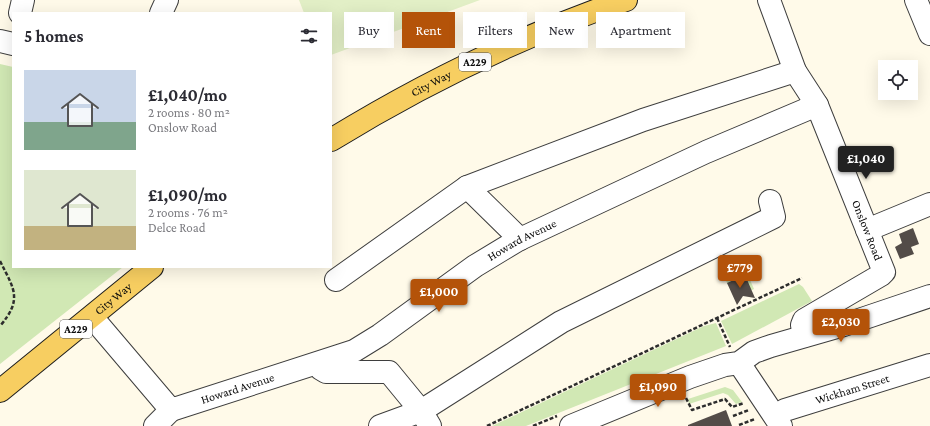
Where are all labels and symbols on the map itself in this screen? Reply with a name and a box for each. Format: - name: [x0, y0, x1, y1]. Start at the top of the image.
- road number: A229: [459, 53, 491, 71]
- street label: City Way: [409, 67, 454, 100]
- pin: £1,040: [833, 146, 899, 180]
- street label: Onslow Road: [849, 198, 886, 263]
- street label: Howard Avenue: [485, 216, 559, 264]
- pin: £779: [716, 255, 764, 289]
- street label: City Way: [92, 279, 135, 318]
- pin: £1,000: [406, 279, 472, 313]
- pin: £2,030: [808, 309, 874, 343]
- road number: A229: [60, 320, 92, 338]
- street label: Howard Avenue: [199, 370, 276, 407]
- street label: Wickham Street: [813, 371, 892, 407]
- pin: £1,090: [625, 374, 691, 408]

